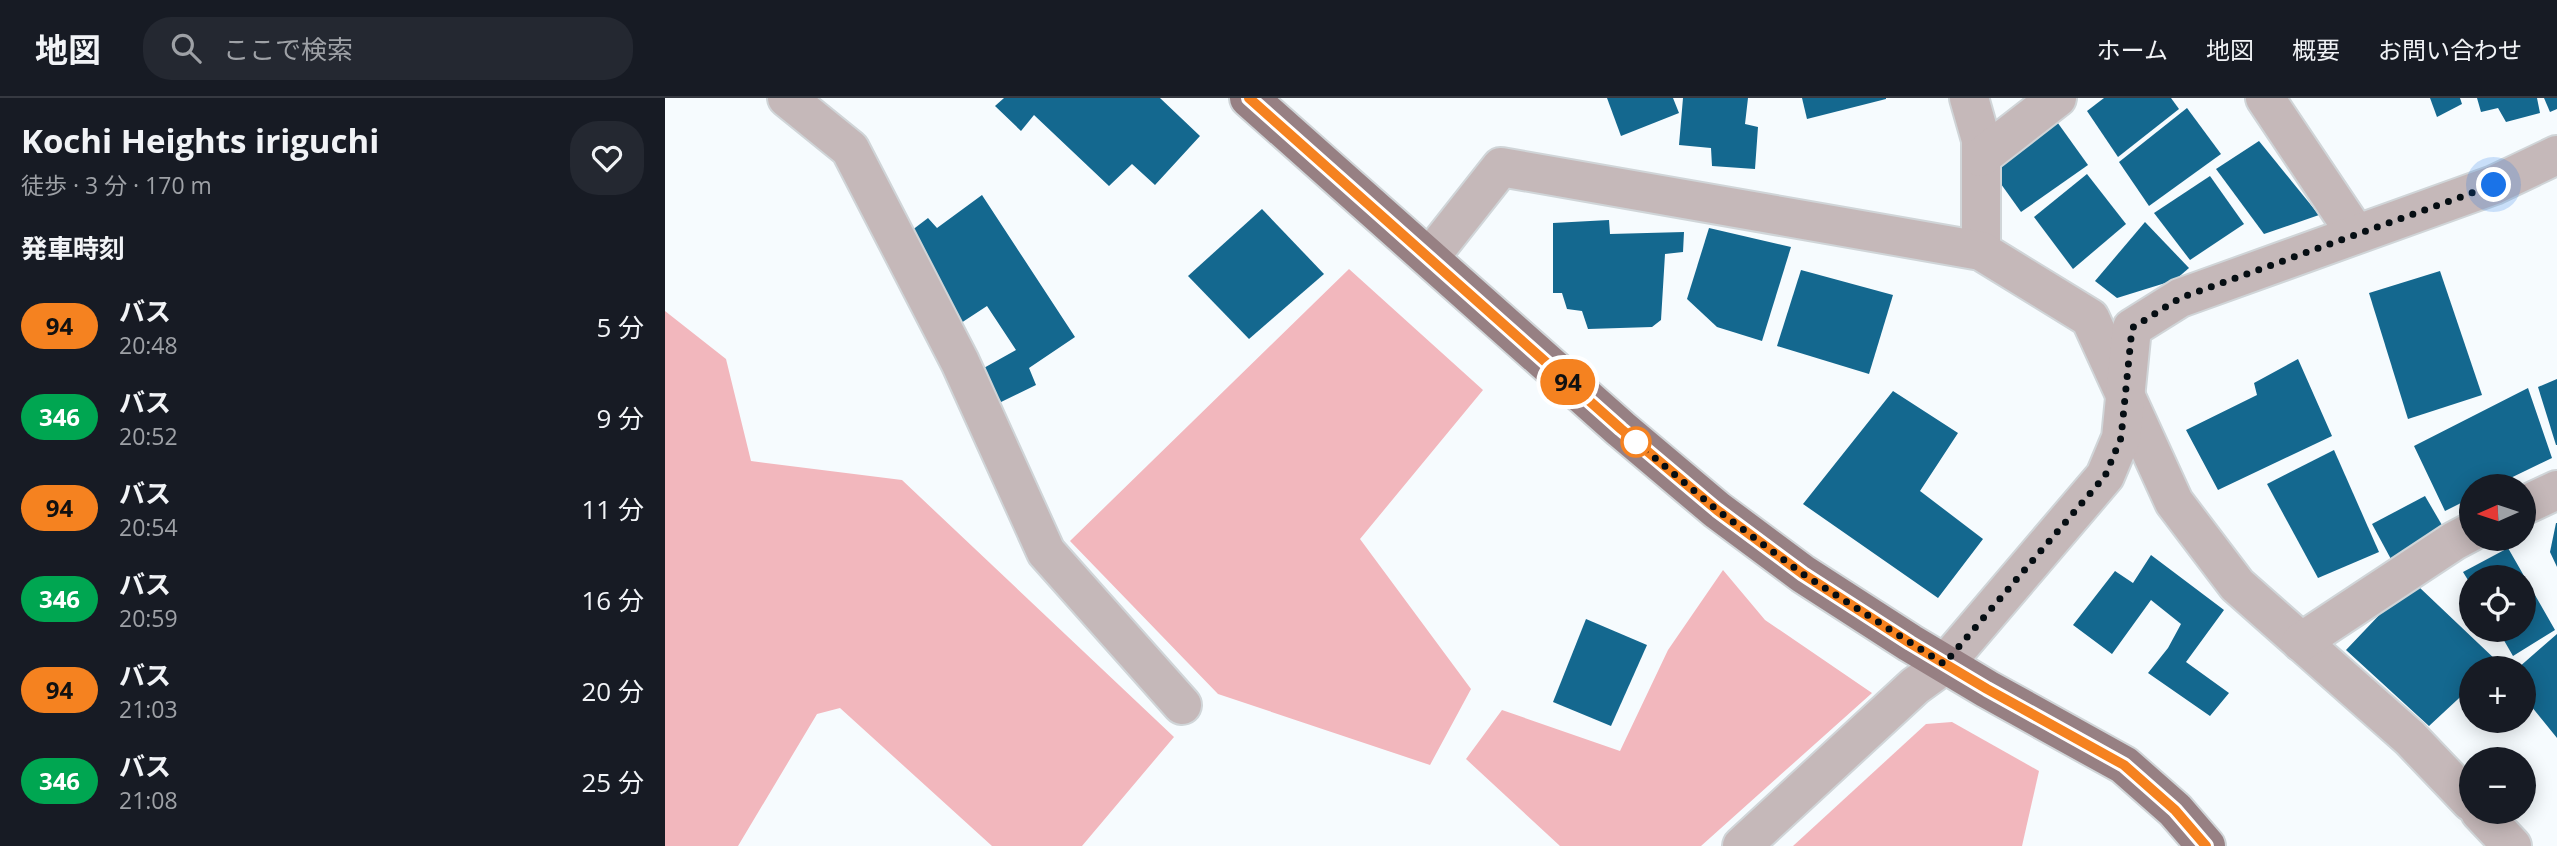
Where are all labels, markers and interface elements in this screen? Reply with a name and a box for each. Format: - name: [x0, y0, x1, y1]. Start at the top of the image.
- search box: [143, 17, 633, 80]
- text: 地図: [35, 27, 101, 72]
- icon: search: [167, 29, 205, 67]
- text: ここで検索: [223, 31, 353, 67]
- text: ホーム: [2097, 33, 2168, 66]
- text: 地図: [2206, 33, 2254, 66]
- text: 概要: [2292, 33, 2340, 66]
- text: お問い合わせ: [2378, 33, 2522, 66]
- text: Kochi Heights iriguchi: [21, 118, 379, 163]
- button: heart: [570, 121, 644, 195]
- your location: [2476, 167, 2511, 202]
- text: 徒歩 · 3 分 · 170 m: [21, 169, 212, 201]
- text: 発車時刻: [21, 230, 125, 266]
- text: バス: [119, 293, 171, 329]
- text: 94: [46, 309, 73, 342]
- text: 5 分: [596, 309, 644, 345]
- text: 20:48: [119, 329, 178, 361]
- line badge: 94: [1537, 359, 1599, 405]
- text: 94: [1554, 365, 1582, 398]
- text: バス: [119, 384, 171, 420]
- text: 346: [39, 400, 80, 433]
- text: 9 分: [596, 400, 644, 436]
- text: 20:52: [119, 420, 178, 452]
- unlabelled marker: [1621, 427, 1651, 457]
- north arrow: [2459, 474, 2536, 551]
- map controls: [2459, 474, 2536, 824]
- text: バス: [119, 475, 171, 511]
- text: 94: [46, 491, 73, 524]
- text: 11 分: [582, 491, 644, 527]
- text: 20:54: [119, 511, 178, 543]
- button: locate: [2459, 565, 2536, 642]
- text: バス: [119, 566, 171, 602]
- text: 346: [39, 582, 80, 615]
- text: 16 分: [582, 582, 644, 618]
- text: 20:59: [119, 602, 178, 634]
- button: +: [2459, 656, 2536, 733]
- text: バス: [119, 657, 171, 693]
- text: 94: [46, 673, 73, 706]
- text: 20 分: [582, 673, 644, 709]
- text: 21:03: [119, 693, 178, 725]
- button: −: [2459, 747, 2536, 824]
- text: バス: [119, 748, 171, 784]
- text: 346: [39, 764, 80, 797]
- text: 25 分: [582, 764, 644, 800]
- text: 21:08: [119, 784, 178, 816]

